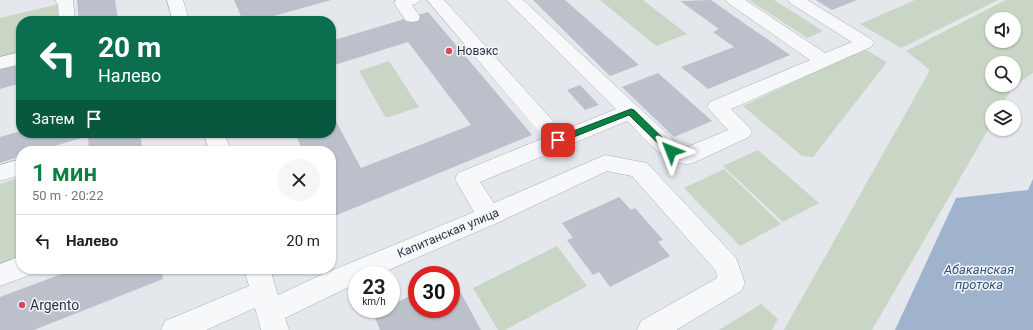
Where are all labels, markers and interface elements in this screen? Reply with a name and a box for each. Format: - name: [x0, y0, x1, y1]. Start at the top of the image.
- map controls: [985, 12, 1021, 136]
- button: sound: [985, 12, 1021, 48]
- text: 20 m: [98, 31, 161, 64]
- icon: left: [32, 32, 84, 84]
- place label: Новэкс: [457, 44, 498, 58]
- marker: Новэкс: [444, 46, 454, 56]
- button: search: [985, 56, 1021, 92]
- text: Налево: [98, 65, 161, 86]
- button: layers: [985, 100, 1021, 136]
- icon: arrive: [83, 108, 105, 130]
- text: Затем: [32, 110, 75, 128]
- pin: [541, 123, 575, 157]
- icon: arrive: [547, 129, 569, 151]
- position arrow: [650, 130, 692, 172]
- text: 1 мин: [32, 159, 97, 187]
- button: close: [278, 159, 320, 201]
- text: 50 m · 20:22: [32, 188, 103, 203]
- street label: Капитанская улица: [395, 205, 501, 261]
- icon: left: [32, 230, 54, 252]
- text: Налево: [66, 232, 118, 250]
- text: 20 m: [286, 232, 320, 250]
- water label: Абаканская протока: [943, 262, 1014, 292]
- speed limit sign: 30: [408, 266, 460, 318]
- text: 23: [363, 275, 385, 299]
- text: km/h: [362, 296, 386, 307]
- place label: Argento: [30, 297, 79, 313]
- marker: Argento: [17, 300, 27, 310]

